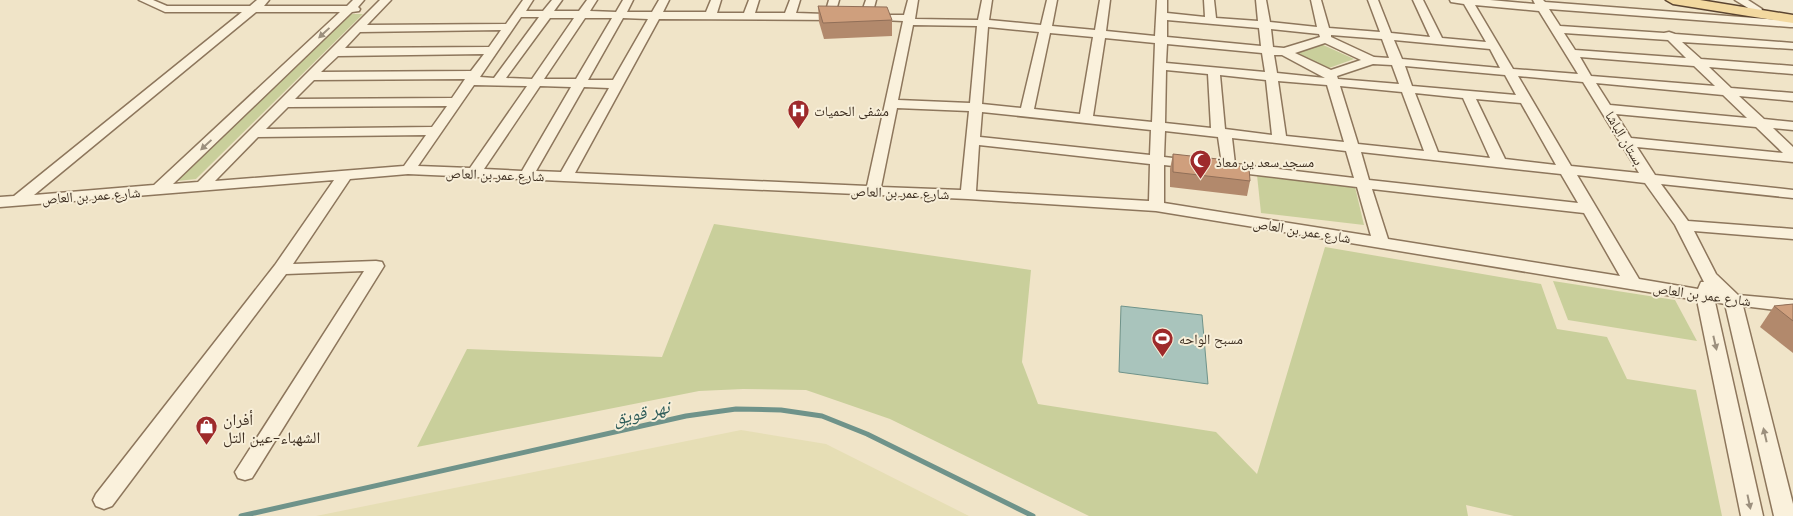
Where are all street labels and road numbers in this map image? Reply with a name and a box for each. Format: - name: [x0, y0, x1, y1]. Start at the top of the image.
- street label: بستان الباشا: [1601, 107, 1649, 169]
- street label: شارع عمر بن العاص: [445, 163, 545, 186]
- street label: شارع عمر بن العاص: [850, 181, 950, 204]
- street label: شارع عمر بن العاص: [41, 182, 141, 209]
- street label: شارع عمر بن العاص: [1252, 213, 1352, 248]
- street label: شارع عمر بن العاص: [1652, 278, 1752, 311]

